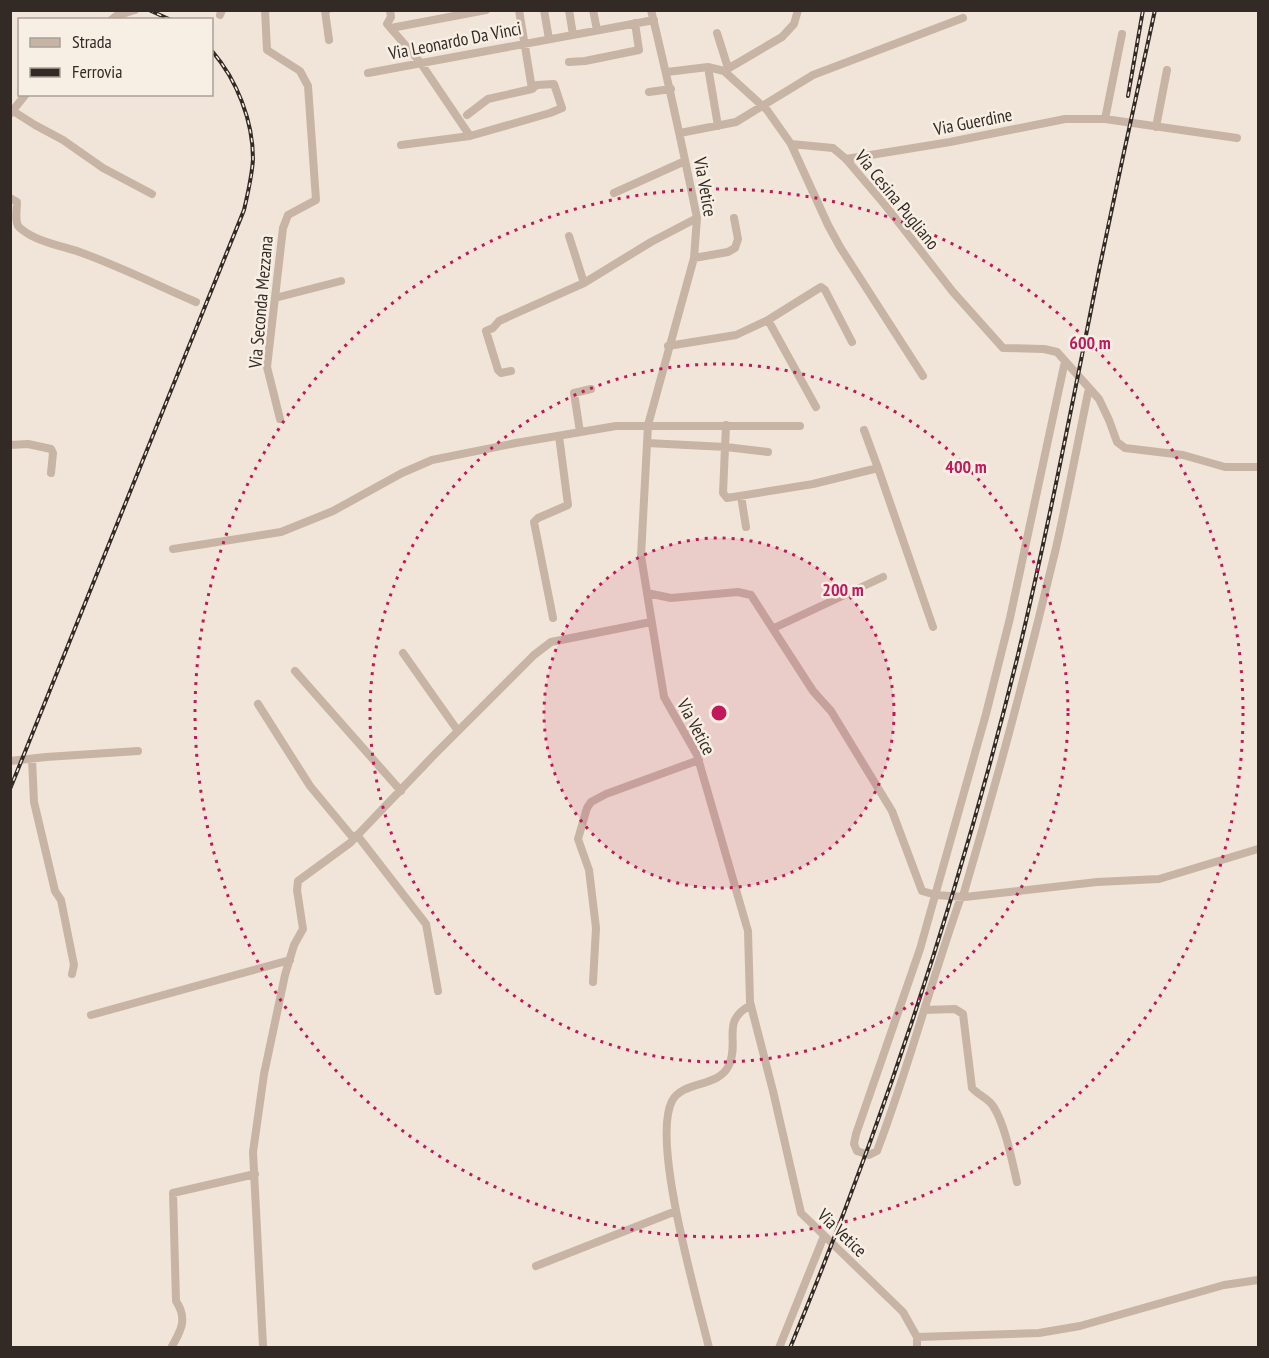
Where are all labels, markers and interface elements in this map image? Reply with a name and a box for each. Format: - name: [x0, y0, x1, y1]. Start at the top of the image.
- street label: Via Leonardo Da Vinci: [386, 16, 523, 65]
- legend: [18, 18, 213, 96]
- text: Strada: [72, 30, 112, 53]
- text: Ferrovia: [72, 60, 122, 83]
- street label: Via Guerdine: [931, 103, 1014, 141]
- street label: Via Cesina Pugliano: [850, 144, 945, 254]
- street label: Via Vetice: [689, 154, 722, 219]
- street label: Via Seconda Mezzana: [243, 235, 278, 370]
- text: 600 m: [1069, 331, 1111, 354]
- text: 400 m: [945, 455, 987, 478]
- text: 200 m: [822, 578, 864, 601]
- street label: Via Vetice: [672, 694, 721, 759]
- centre of rings: [709, 703, 729, 723]
- street label: Via Vetice: [812, 1203, 872, 1262]

